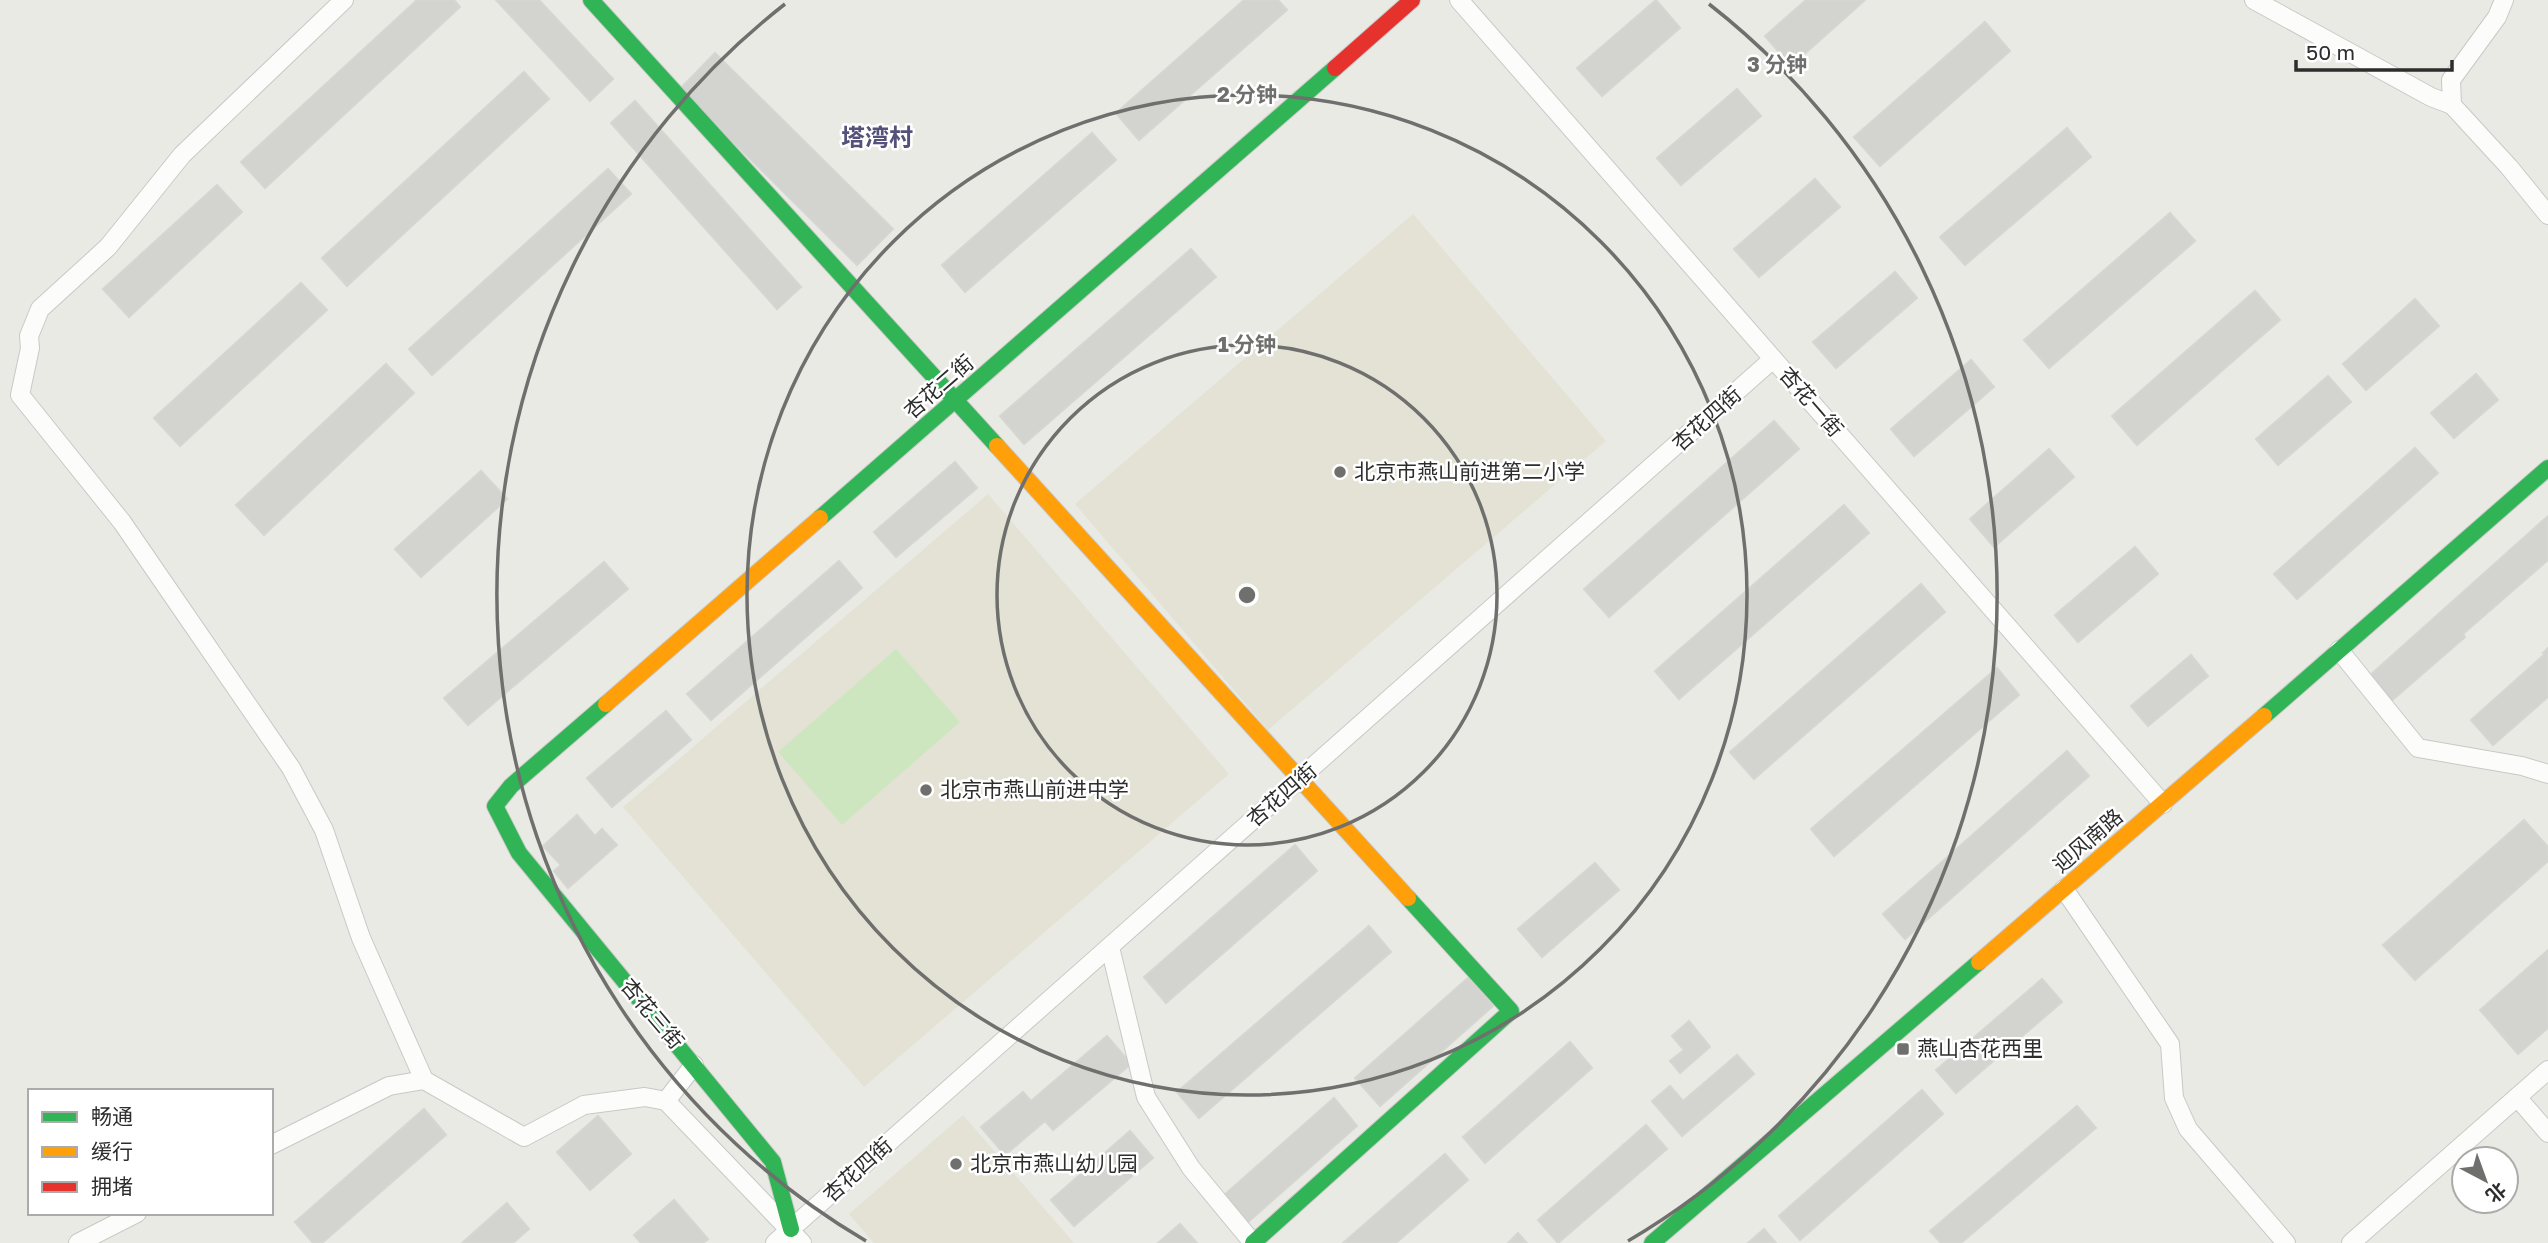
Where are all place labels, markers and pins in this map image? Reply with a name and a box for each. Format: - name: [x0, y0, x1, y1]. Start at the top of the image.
- place label: 北京市燕山前进第二小学: [1354, 458, 1585, 484]
- marker: 北京市燕山前进第二小学: [1332, 464, 1348, 480]
- centre of rings: [1235, 583, 1259, 607]
- place label: 北京市燕山前进中学: [940, 776, 1129, 802]
- marker: 北京市燕山前进中学: [918, 782, 934, 798]
- place label: 燕山杏花西里: [1917, 1035, 2043, 1061]
- marker: 燕山杏花西里: [1895, 1041, 1911, 1057]
- place label: 北京市燕山幼儿园: [970, 1150, 1138, 1176]
- marker: 北京市燕山幼儿园: [948, 1156, 964, 1172]

